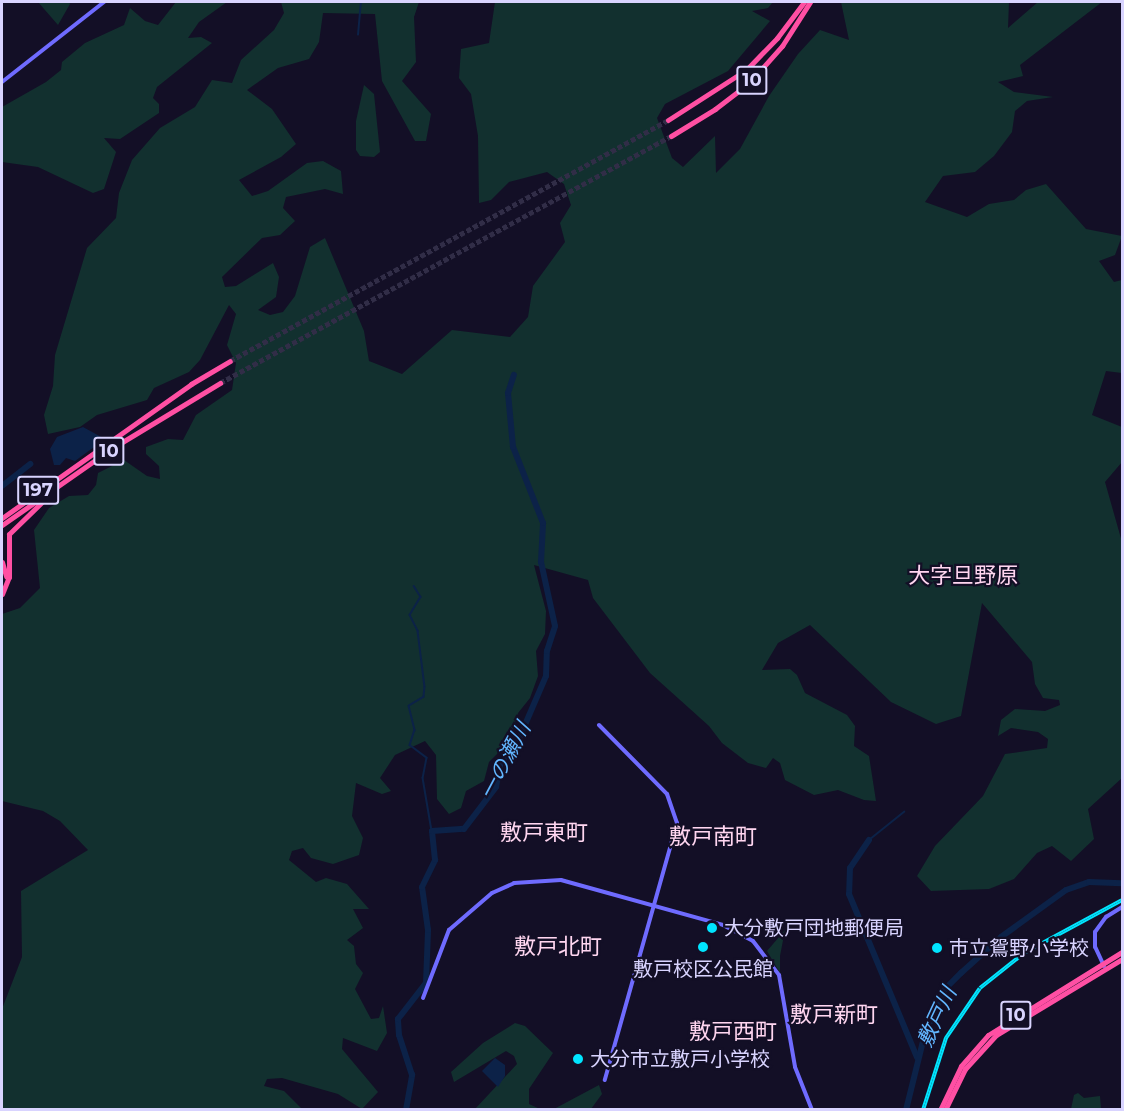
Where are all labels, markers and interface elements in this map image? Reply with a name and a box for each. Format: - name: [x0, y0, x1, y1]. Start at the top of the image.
- road number: 10: [736, 65, 768, 95]
- road number: 10: [92, 436, 126, 466]
- road number: 197: [17, 475, 59, 505]
- district label: 大字旦野原: [908, 563, 1018, 589]
- water label: 一の瀬川: [474, 718, 536, 804]
- district label: 敷戸東町: [500, 820, 588, 846]
- district label: 敷戸南町: [669, 824, 757, 850]
- place label: 大分敷戸団地郵便局: [724, 916, 904, 940]
- marker: 大分敷戸団地郵便局: [705, 921, 719, 935]
- district label: 敷戸北町: [514, 934, 602, 960]
- place label: 市立鴛野小学校: [949, 936, 1089, 960]
- marker: 敷戸校区公民館: [696, 940, 710, 954]
- marker: 市立鴛野小学校: [930, 941, 944, 955]
- place label: 敷戸校区公民館: [633, 957, 773, 981]
- water label: 敷戸川: [912, 983, 962, 1051]
- road number: 10: [1000, 1000, 1032, 1030]
- district label: 敷戸新町: [790, 1002, 878, 1028]
- district label: 敷戸西町: [689, 1019, 777, 1045]
- place label: 大分市立敷戸小学校: [590, 1047, 770, 1071]
- marker: 大分市立敷戸小学校: [571, 1052, 585, 1066]

